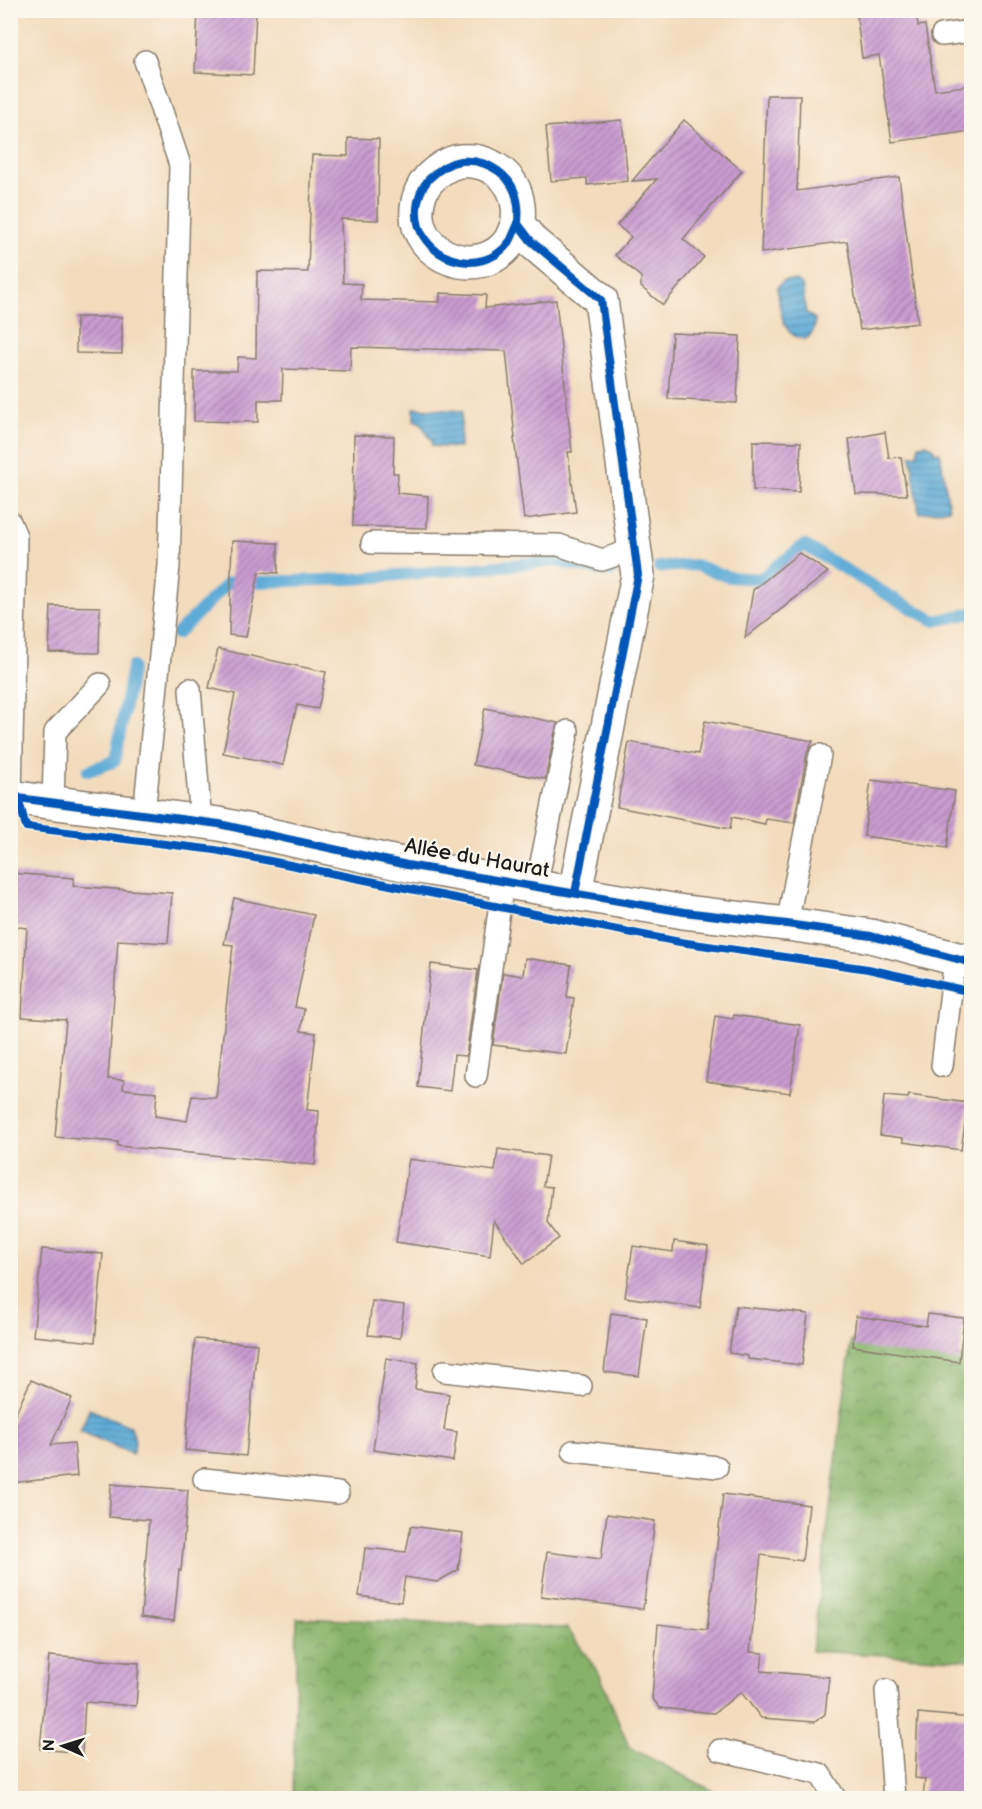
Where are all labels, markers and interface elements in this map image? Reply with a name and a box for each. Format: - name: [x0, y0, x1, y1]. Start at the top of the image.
- street label: Allée du Haurat: [403, 833, 552, 883]
- north arrow: [33, 1716, 93, 1776]
- text: N: [40, 1739, 59, 1752]

